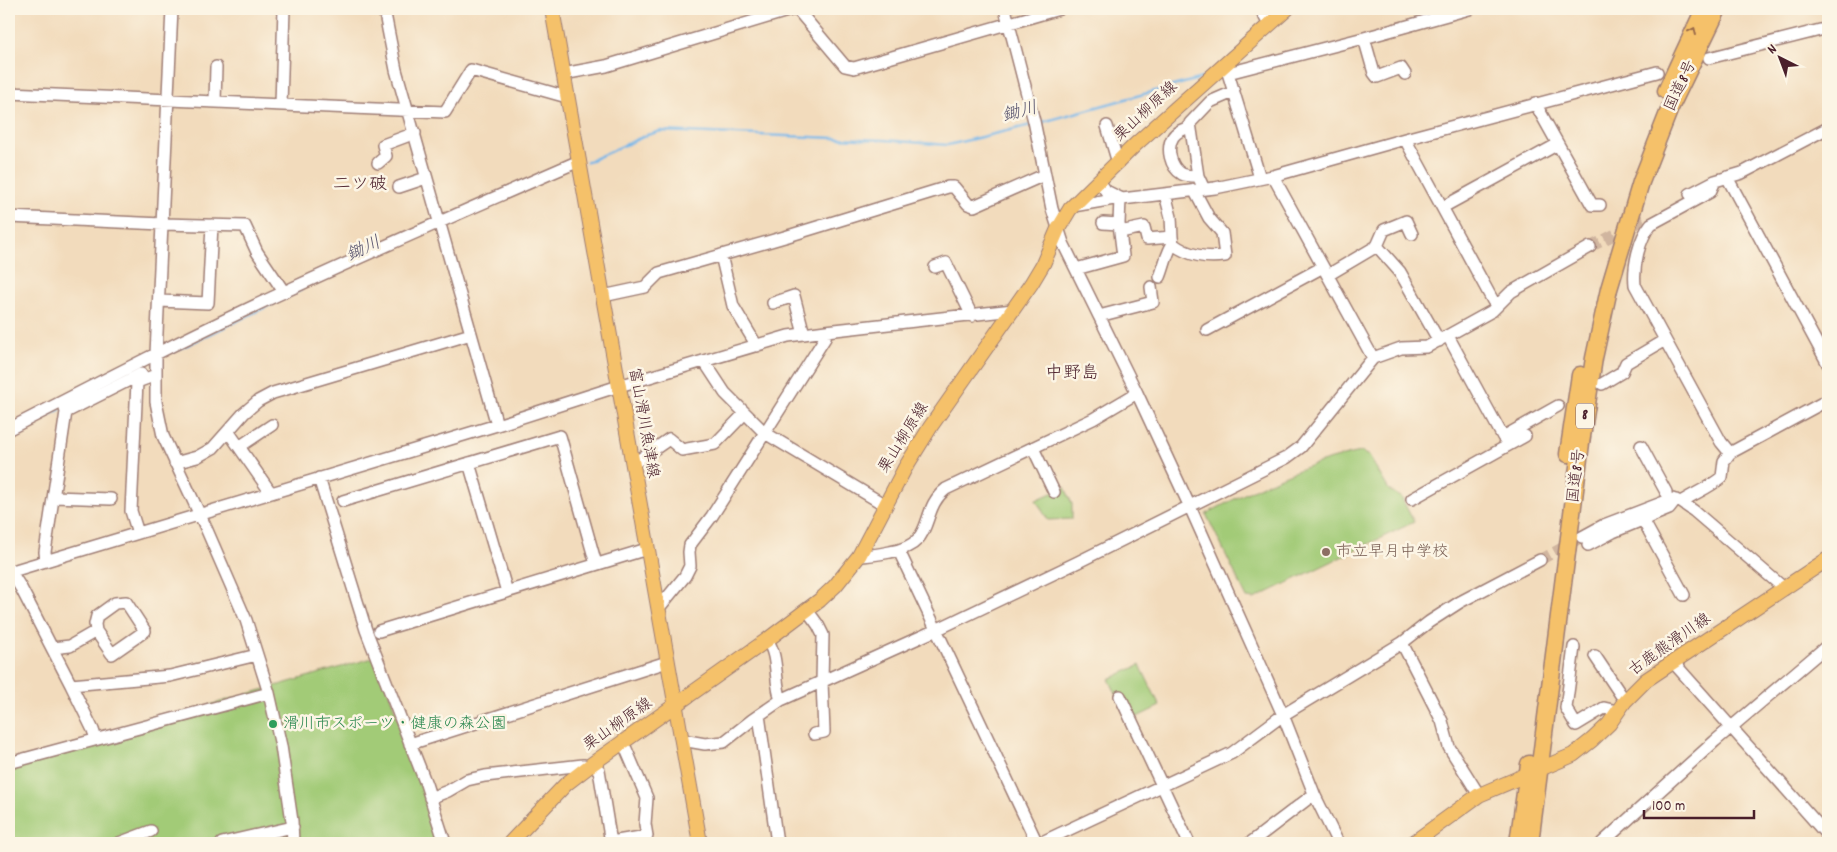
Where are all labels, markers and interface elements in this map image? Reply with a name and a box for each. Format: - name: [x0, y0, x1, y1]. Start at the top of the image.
- one-way arrow: [1687, 27, 1698, 36]
- north arrow: [1754, 32, 1804, 82]
- text: N: [1763, 40, 1782, 60]
- street label: 国道8号: [1659, 56, 1703, 116]
- street label: 栗山柳原線: [1109, 76, 1183, 148]
- water label: 鋤川: [999, 96, 1041, 130]
- district label: 二ツ破: [333, 173, 387, 198]
- water label: 鋤川: [342, 231, 386, 269]
- district label: 中野島: [1045, 362, 1099, 387]
- street label: 富山滑川魚津線: [622, 366, 664, 480]
- street label: 栗山柳原線: [873, 398, 935, 478]
- road number: 8: [1576, 404, 1594, 428]
- street label: 国道8号: [1562, 448, 1592, 504]
- place label: 市立早月中学校: [1336, 541, 1448, 564]
- marker: 市立早月中学校: [1320, 546, 1332, 558]
- street label: 古鹿熊滑川線: [1624, 608, 1716, 682]
- street label: 栗山柳原線: [579, 693, 657, 757]
- place label: 滑川市スポーツ・健康の森公園: [283, 713, 507, 736]
- marker: 滑川市スポーツ・健康の森公園: [267, 718, 279, 730]
- scale bar: [1644, 787, 1754, 819]
- text: 100 m: [1652, 796, 1685, 818]

